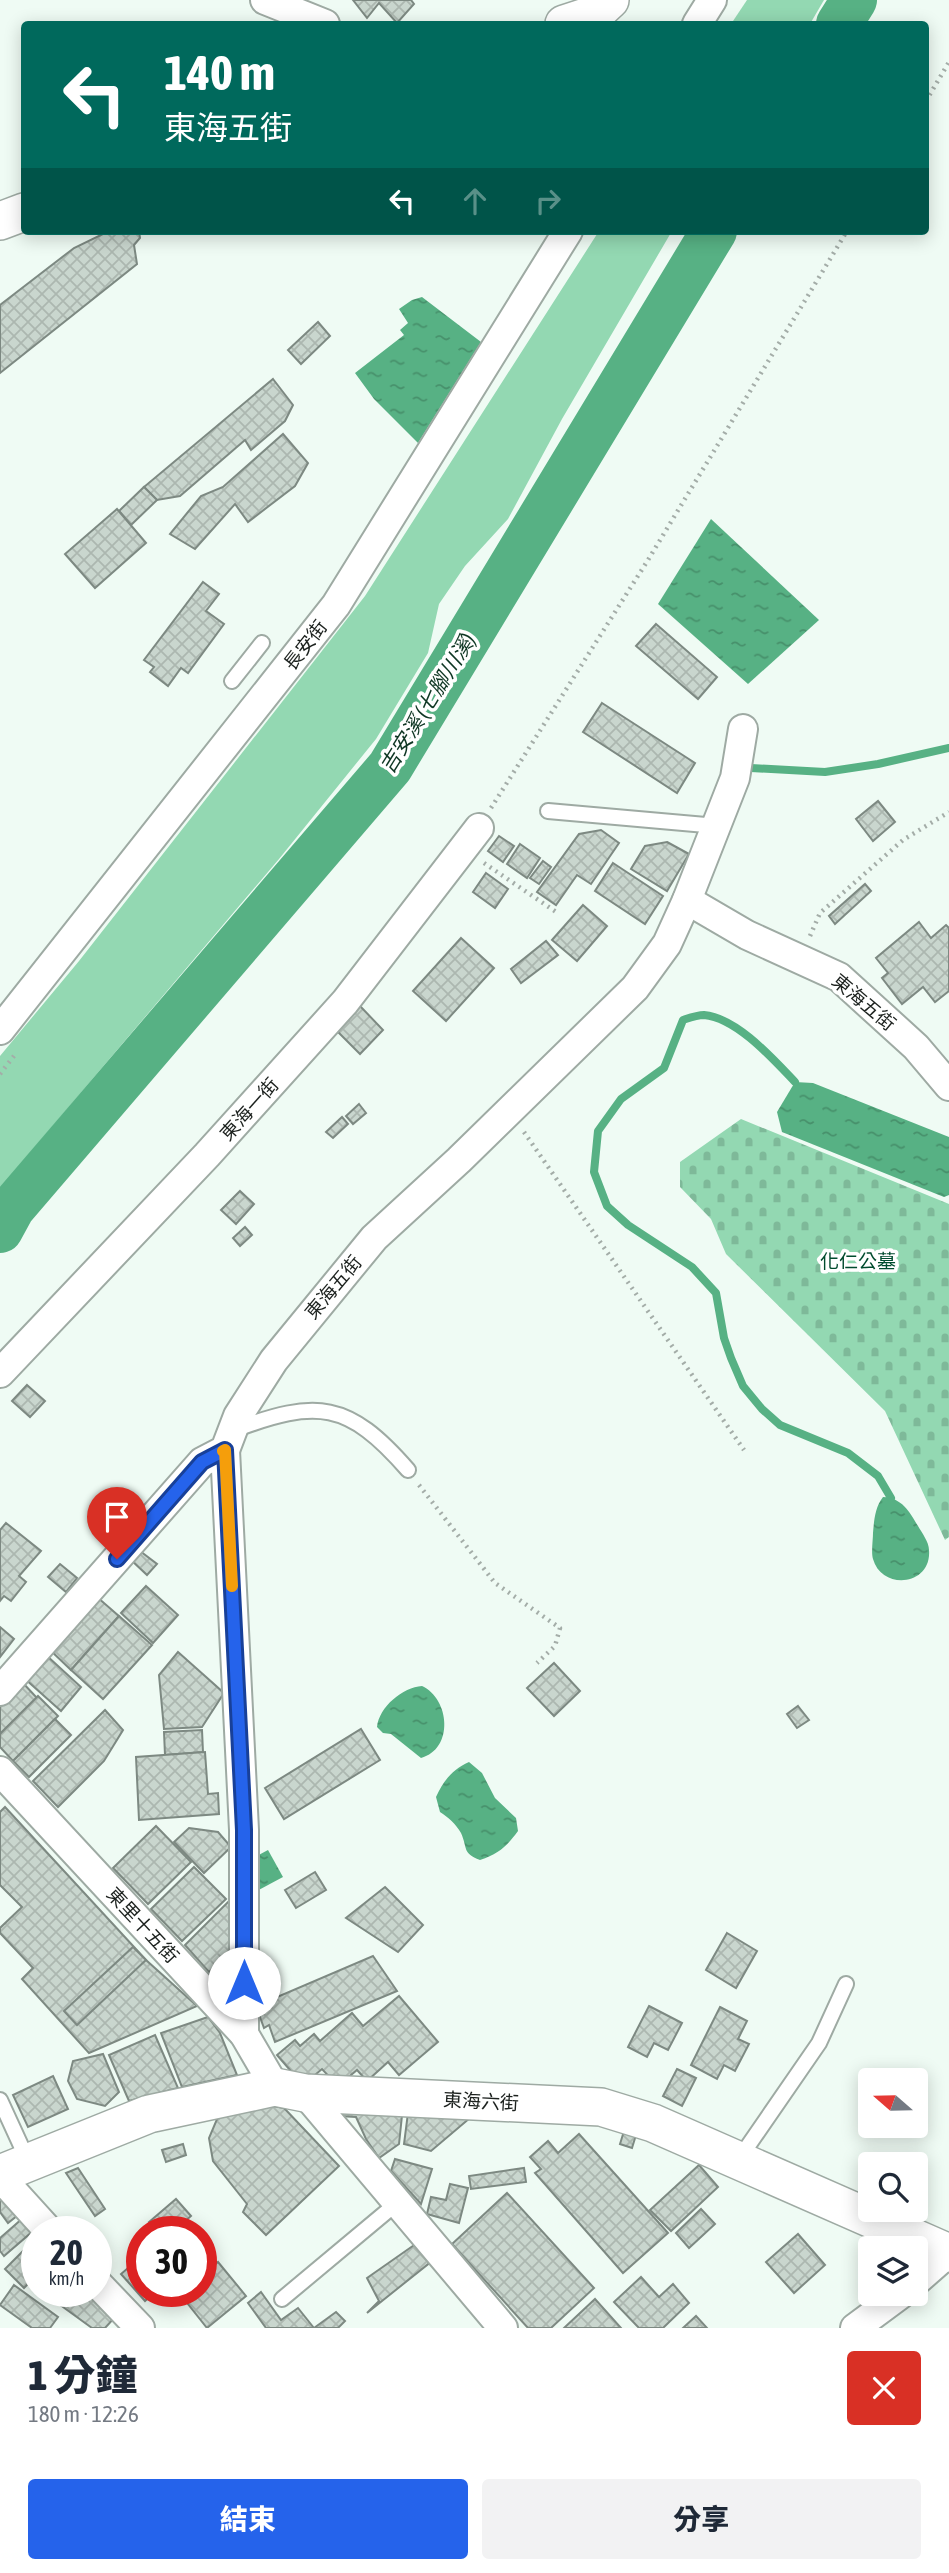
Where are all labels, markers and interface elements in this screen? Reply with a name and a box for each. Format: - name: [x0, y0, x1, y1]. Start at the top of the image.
- text: 140 m: [164, 44, 275, 100]
- icon: left: [49, 49, 140, 140]
- text: 東海五街: [164, 109, 292, 146]
- icon: left: [383, 182, 421, 220]
- icon: ahead: [456, 182, 494, 220]
- icon: right: [529, 182, 567, 220]
- street label: 長安街: [279, 616, 331, 674]
- water label: 吉安溪 (七腳川溪): [374, 629, 480, 777]
- street label: 東海五街: [828, 969, 900, 1035]
- street label: 東海一街: [215, 1073, 283, 1145]
- park label: 化仁公墓: [820, 1250, 896, 1272]
- street label: 東海五街: [300, 1251, 366, 1323]
- pin: [87, 1487, 147, 1559]
- icon: arrive: [98, 1498, 136, 1536]
- street label: 東里十五街: [103, 1883, 183, 1967]
- position arrow: [207, 1946, 281, 2020]
- north arrow: [858, 2068, 928, 2138]
- map controls: [858, 2068, 928, 2306]
- street label: 東海六街: [442, 2088, 520, 2114]
- button: search: [858, 2152, 928, 2222]
- speed limit sign: 30: [126, 2216, 217, 2307]
- text: 20: [50, 2232, 83, 2272]
- button: layers: [858, 2236, 928, 2306]
- text: km/h: [49, 2268, 84, 2289]
- text: 1 分鐘: [28, 2351, 138, 2399]
- button: close: [847, 2351, 921, 2425]
- text: 180 m · 12:26: [28, 2401, 139, 2427]
- button: 結束: [28, 2479, 468, 2559]
- button: 分享: [482, 2479, 921, 2559]

